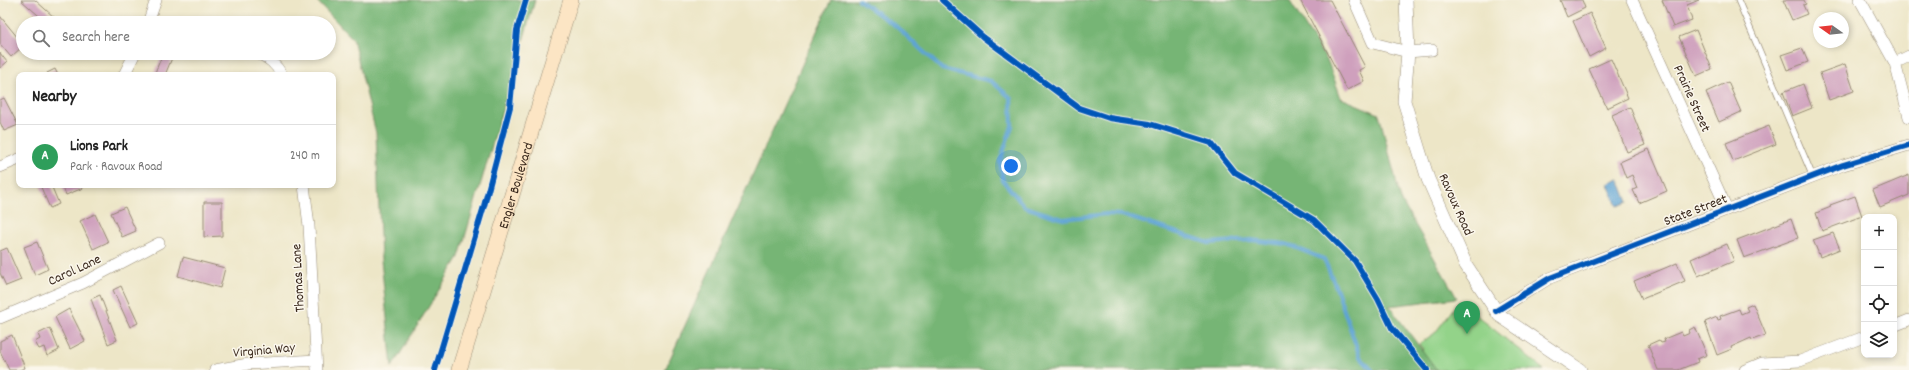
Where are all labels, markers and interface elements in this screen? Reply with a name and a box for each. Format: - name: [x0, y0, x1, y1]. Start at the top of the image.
- north arrow: [1813, 12, 1849, 48]
- search box: [16, 16, 336, 60]
- icon: search: [30, 27, 52, 49]
- text: Search here: [62, 27, 130, 49]
- street label: Prairie Street: [1667, 62, 1715, 136]
- text: Nearby: [32, 86, 76, 110]
- text: Lions Park: [70, 136, 128, 158]
- street label: Engler Boulevard: [494, 140, 539, 232]
- text: A: [41, 147, 49, 166]
- text: 240 m: [290, 147, 320, 166]
- your location: [1001, 156, 1021, 176]
- text: Park · Ravoux Road: [70, 158, 162, 177]
- street label: Ravoux Road: [1433, 171, 1478, 239]
- street label: State Street: [1661, 190, 1730, 232]
- map controls: [1861, 214, 1897, 358]
- button: +: [1861, 214, 1897, 250]
- street label: Thomas Lane: [287, 243, 311, 313]
- street label: Carol Lane: [45, 250, 105, 292]
- button: −: [1861, 250, 1897, 286]
- button: locate: [1861, 286, 1897, 322]
- pin: A: [1454, 301, 1480, 334]
- button: layers: [1861, 322, 1897, 358]
- street label: Virginia Way: [232, 338, 296, 364]

